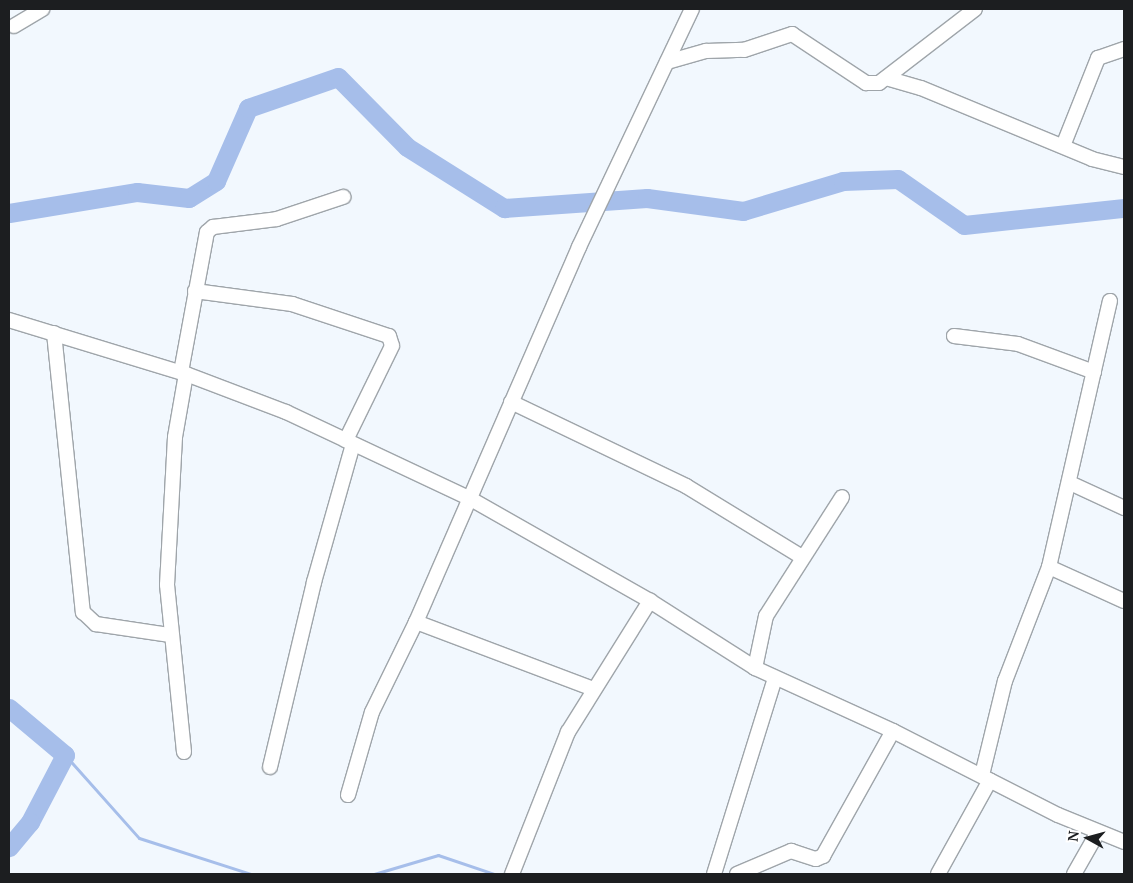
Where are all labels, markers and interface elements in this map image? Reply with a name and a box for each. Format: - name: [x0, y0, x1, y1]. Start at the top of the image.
- north arrow: [1063, 813, 1113, 863]
- text: N: [1063, 830, 1083, 843]

